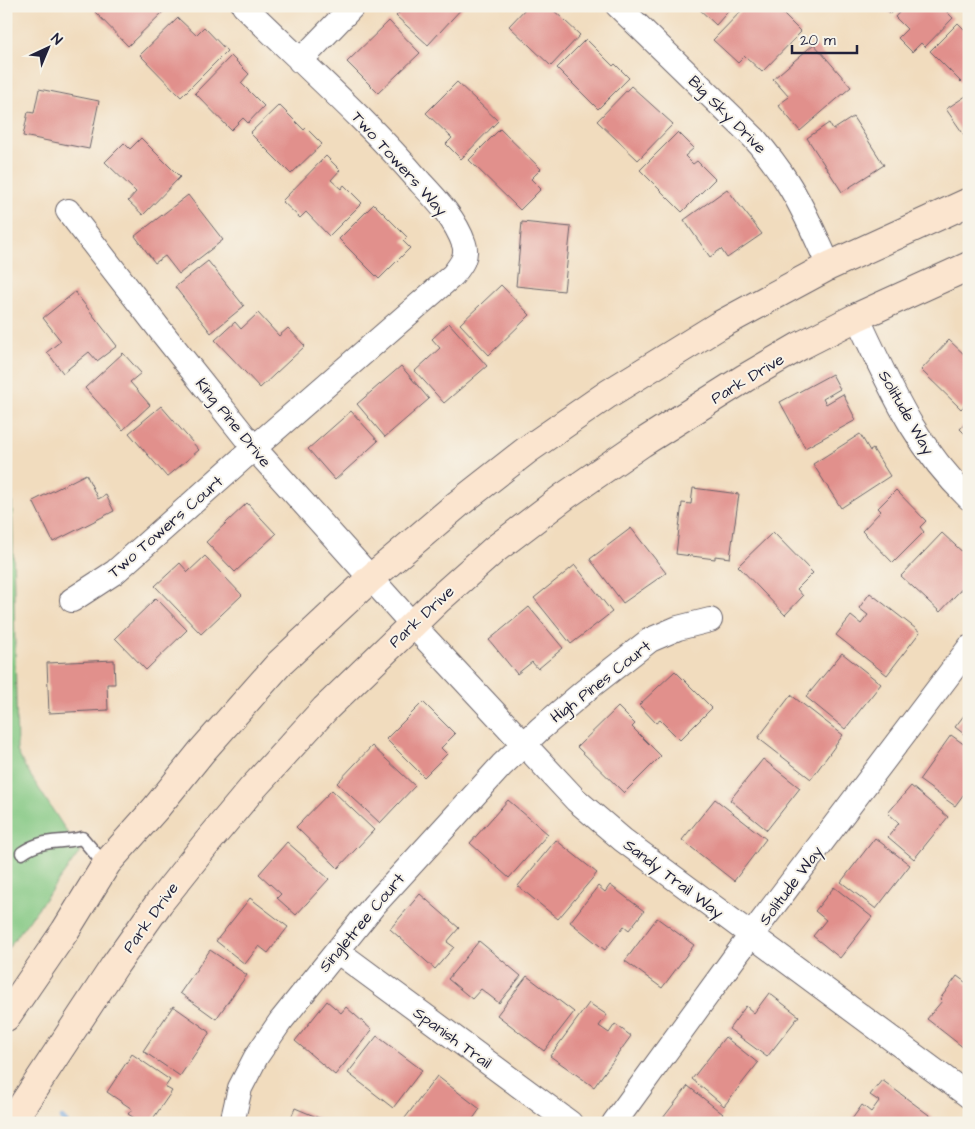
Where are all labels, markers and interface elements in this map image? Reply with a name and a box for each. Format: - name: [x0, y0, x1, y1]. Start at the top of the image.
- north arrow: [22, 22, 72, 72]
- scale bar: [792, 22, 858, 54]
- text: N: [46, 29, 67, 50]
- text: 20 m: [800, 30, 836, 51]
- street label: Big Sky Drive: [683, 71, 771, 160]
- street label: Two Towers Way: [345, 106, 452, 222]
- street label: Park Drive: [707, 348, 789, 409]
- street label: Solitude Way: [872, 366, 939, 459]
- street label: King Pine Drive: [190, 373, 276, 473]
- street label: Two Towers Court: [103, 470, 228, 583]
- street label: Park Drive: [384, 580, 459, 653]
- street label: High Pines Court: [546, 635, 657, 729]
- street label: Sandy Trail Way: [618, 834, 728, 925]
- street label: Solitude Way: [754, 841, 829, 930]
- street label: Singletree Court: [314, 868, 411, 977]
- street label: Park Drive: [118, 878, 184, 957]
- street label: Spanish Trail: [409, 1002, 496, 1074]

